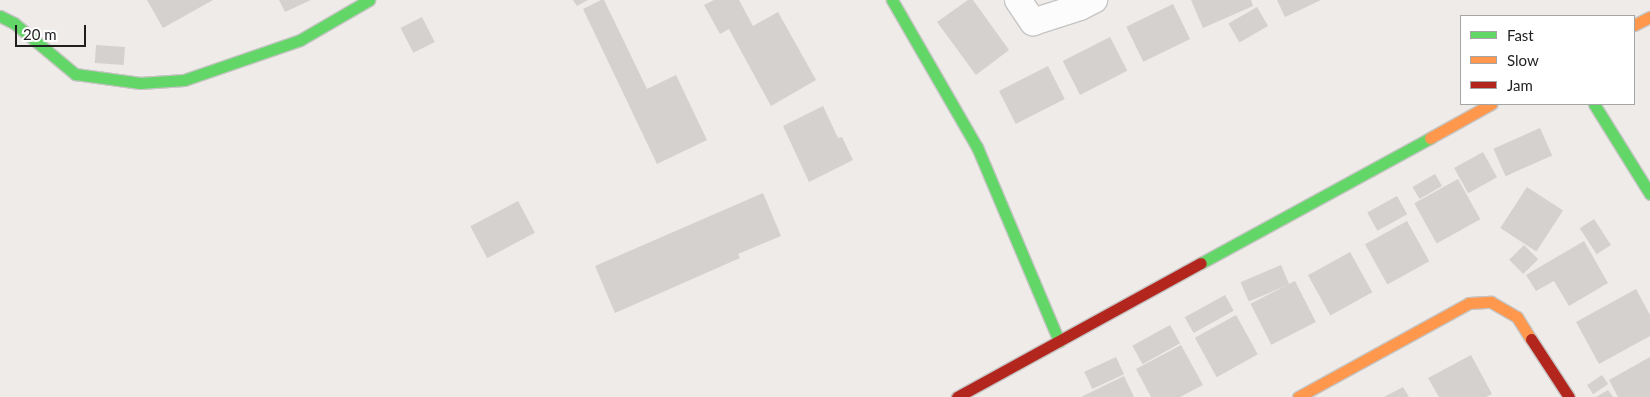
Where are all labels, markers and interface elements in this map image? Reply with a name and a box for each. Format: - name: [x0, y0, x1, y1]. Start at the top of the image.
- scale bar: [18, 15, 89, 47]
- legend: [1460, 15, 1635, 105]
- text: 20 m: [23, 25, 57, 43]
- text: Fast: [1507, 26, 1534, 44]
- text: Slow: [1507, 51, 1539, 69]
- text: Jam: [1507, 76, 1533, 94]

